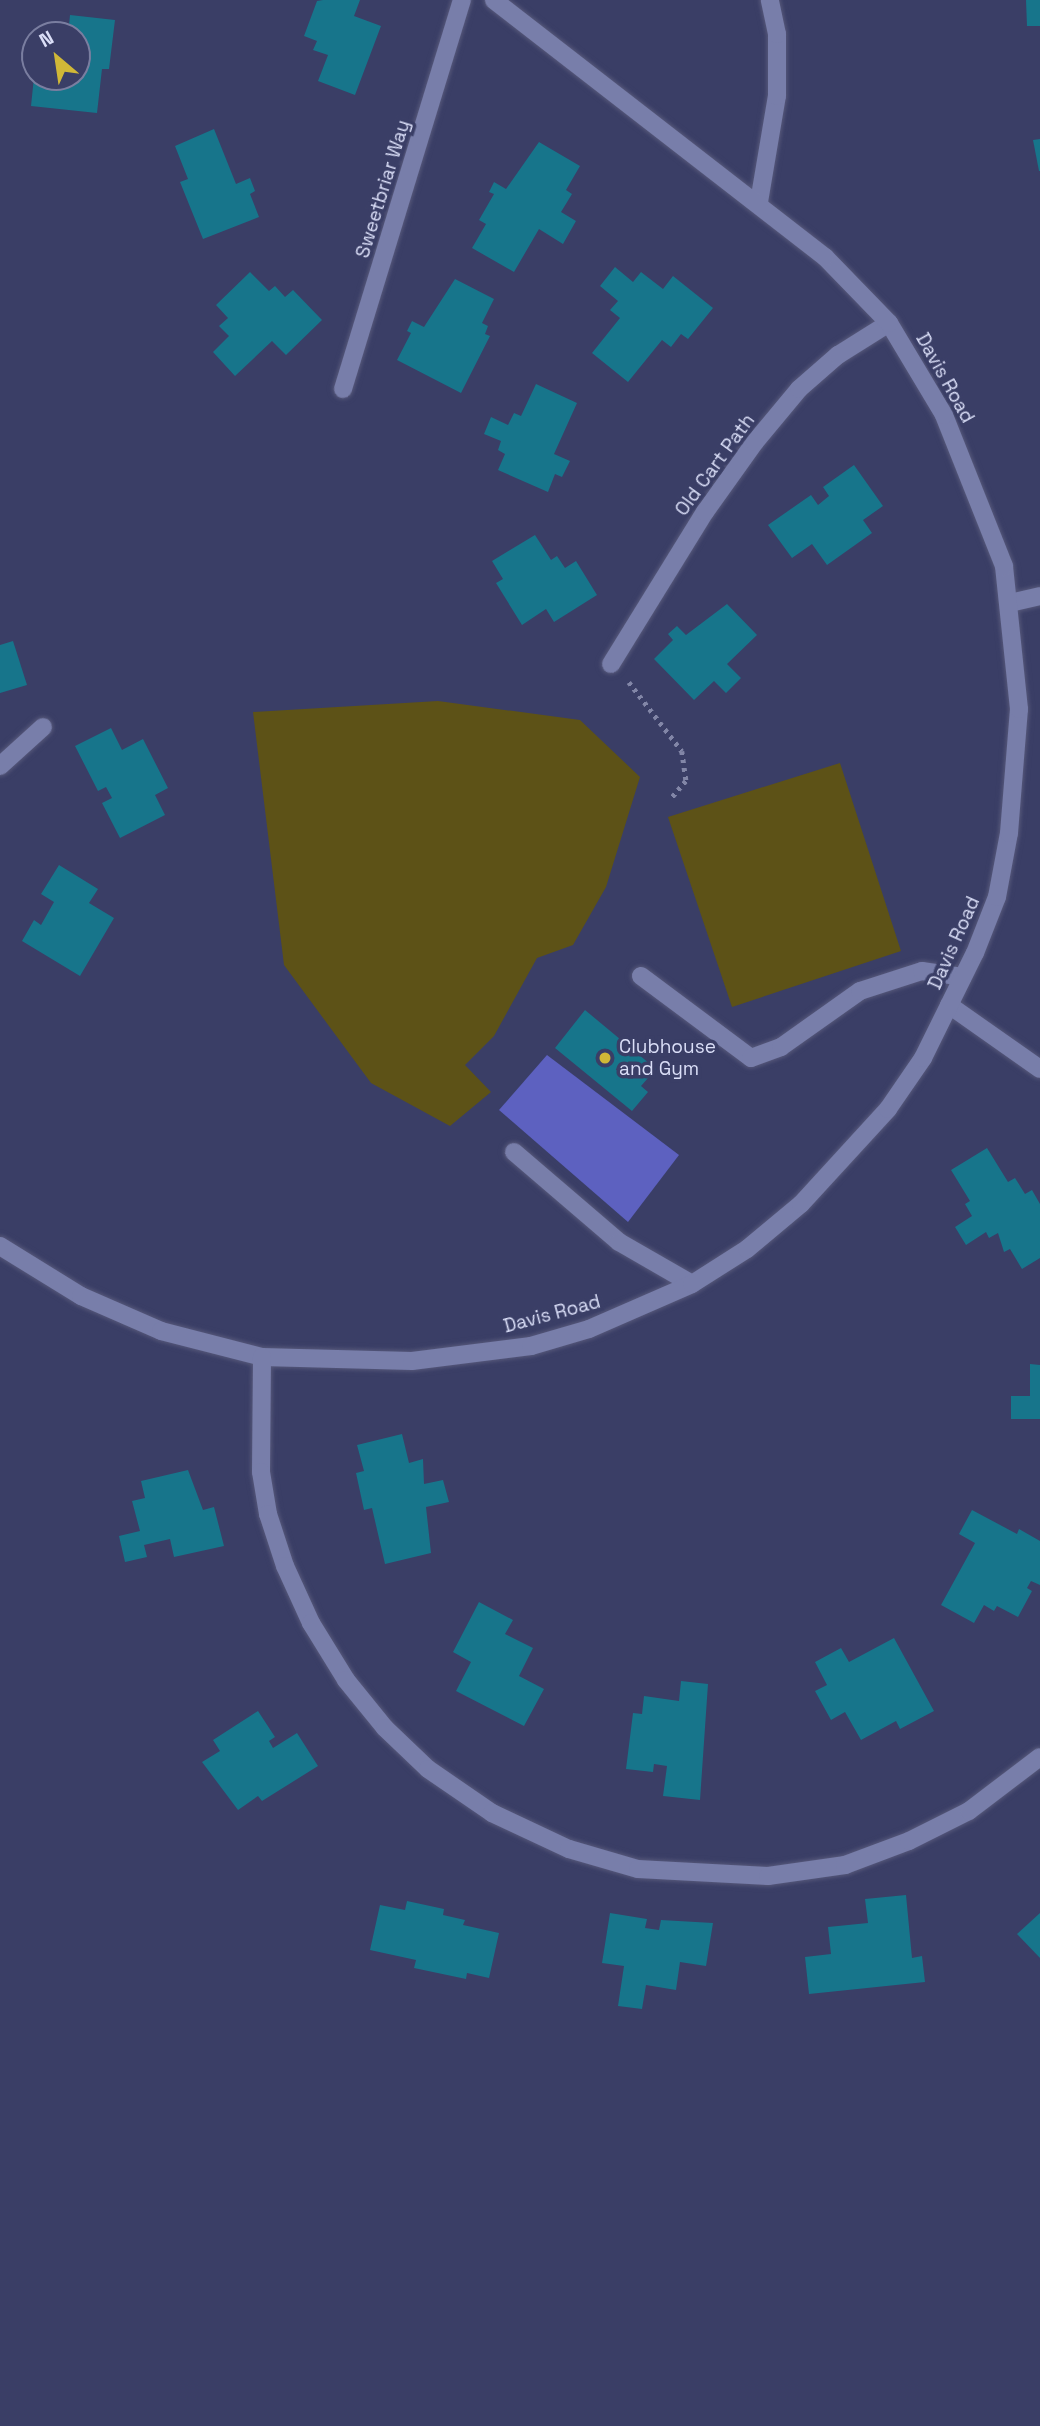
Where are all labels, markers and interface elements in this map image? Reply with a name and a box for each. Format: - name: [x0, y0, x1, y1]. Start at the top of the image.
- north arrow: [21, 21, 91, 91]
- text: N: [35, 25, 58, 53]
- street label: Sweetbriar Way: [351, 117, 415, 261]
- street label: Davis Road: [911, 329, 979, 427]
- street label: Old Cart Path: [670, 410, 760, 520]
- street label: Davis Road: [923, 893, 985, 993]
- place label: Clubhouse and Gym: [619, 1036, 716, 1080]
- marker: Clubhouse and Gym: [597, 1050, 613, 1066]
- street label: Davis Road: [501, 1290, 603, 1338]

